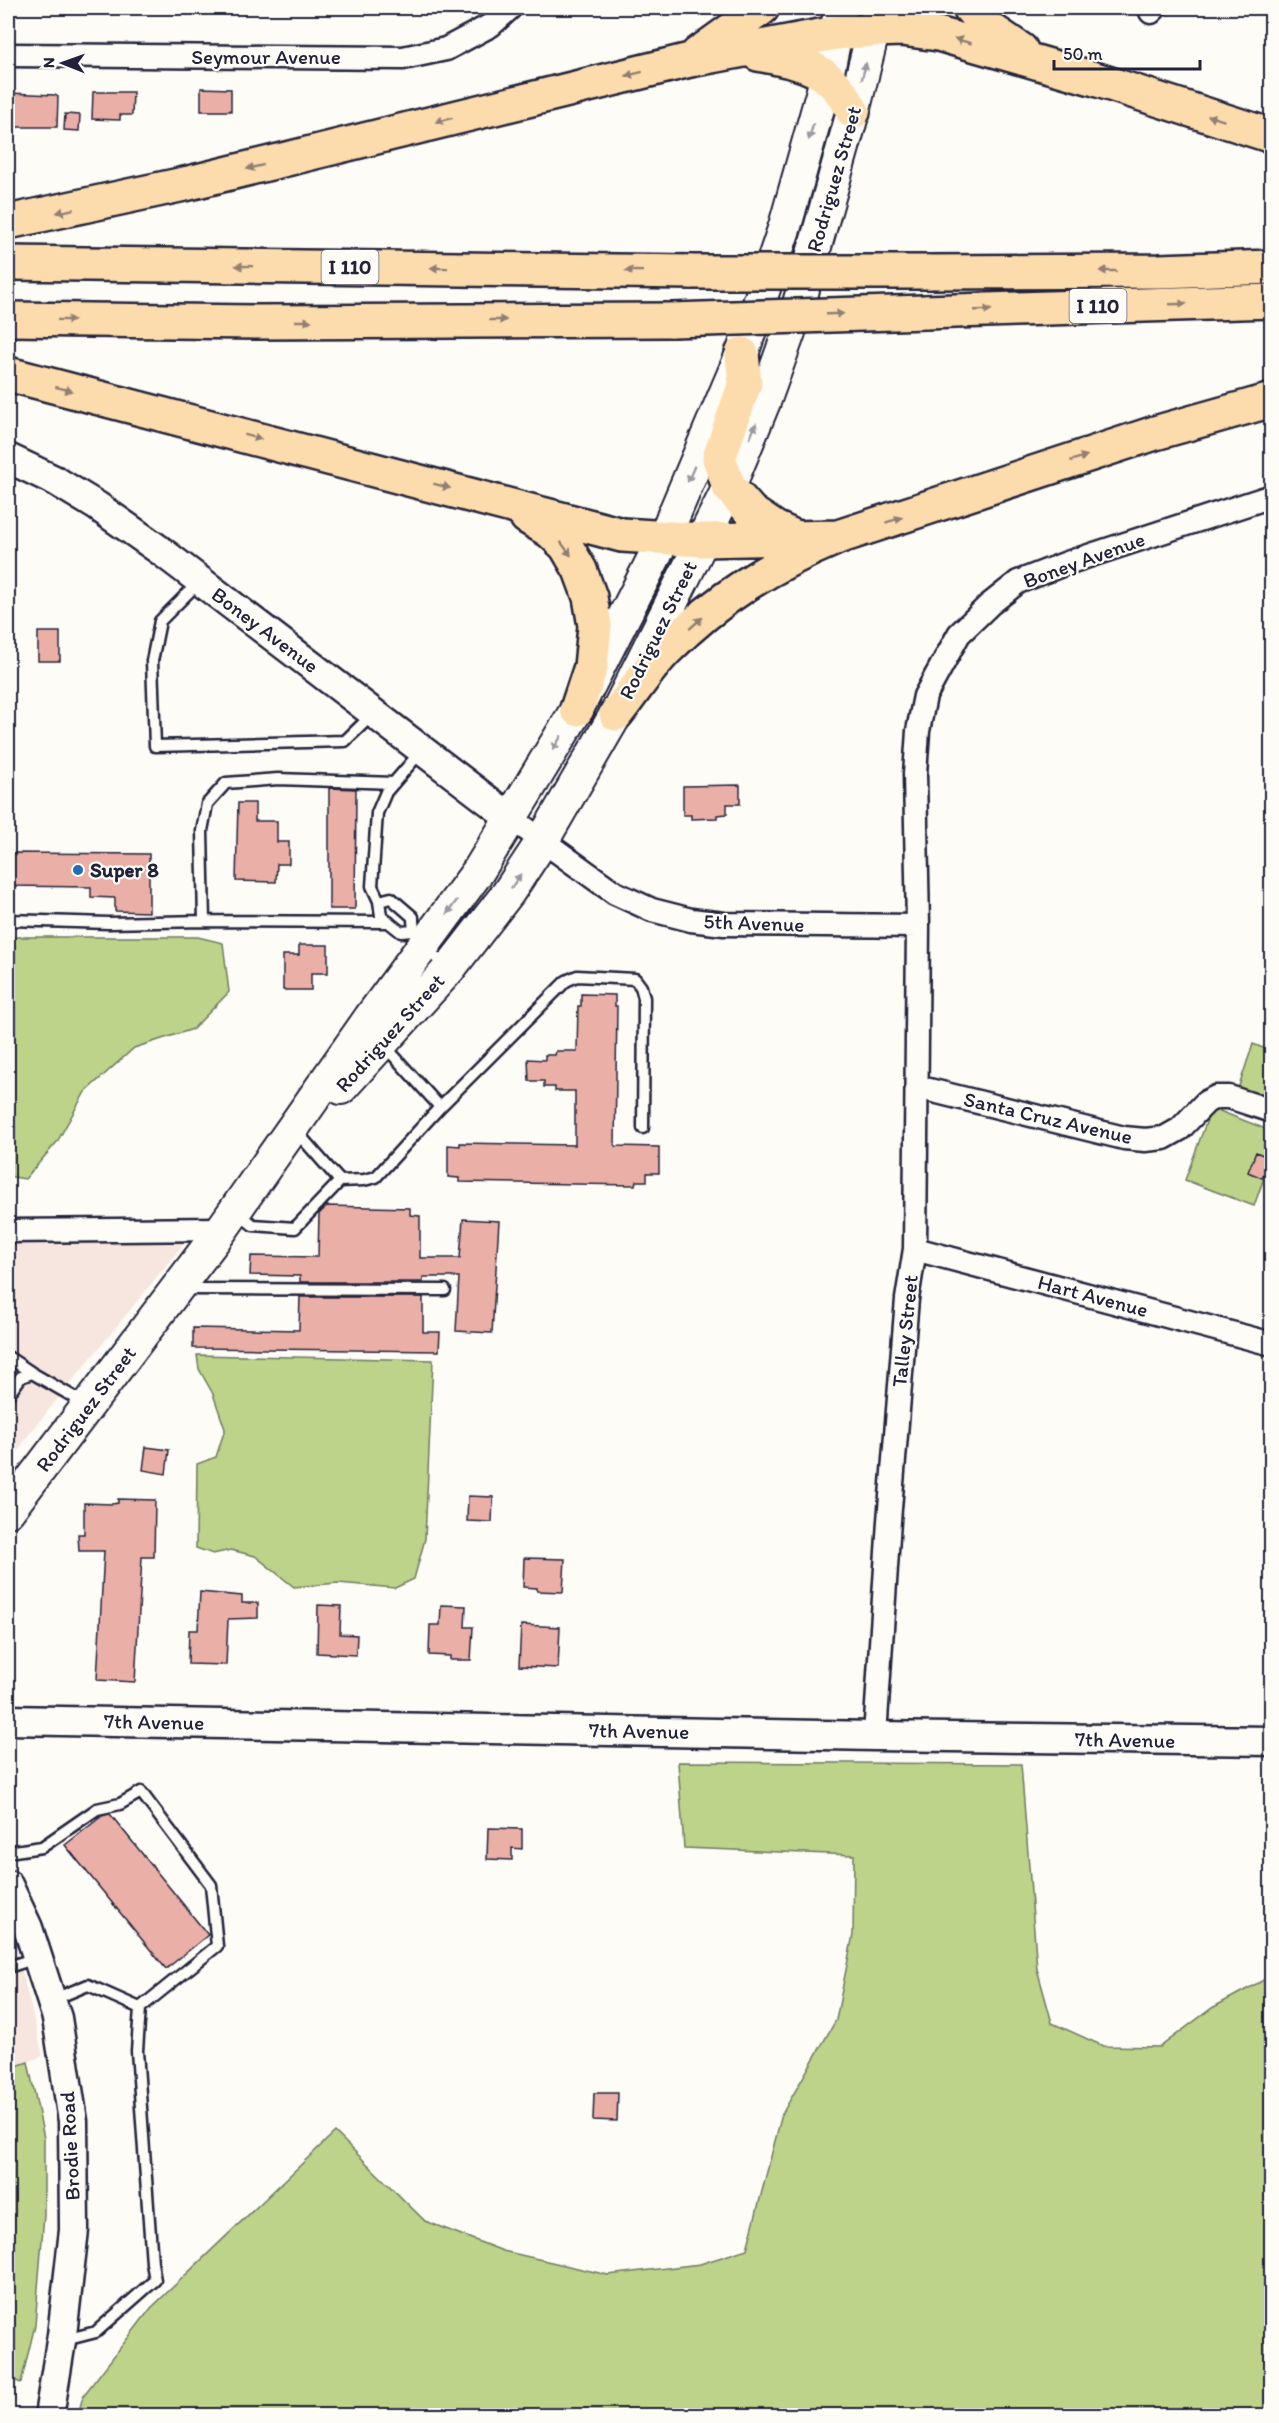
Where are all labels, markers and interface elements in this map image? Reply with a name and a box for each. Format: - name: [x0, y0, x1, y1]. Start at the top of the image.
- north arrow: [33, 33, 93, 93]
- scale bar: [1054, 33, 1200, 71]
- one-way arrow: [954, 36, 972, 45]
- text: 50 m: [1063, 43, 1103, 65]
- street label: Seymour Avenue: [191, 44, 341, 69]
- text: N: [39, 57, 58, 68]
- one-way arrow: [860, 62, 869, 80]
- one-way arrow: [624, 69, 643, 79]
- street label: Rodriguez Street: [801, 103, 866, 255]
- one-way arrow: [1207, 113, 1225, 123]
- one-way arrow: [435, 116, 453, 126]
- one-way arrow: [806, 123, 815, 141]
- one-way arrow: [246, 162, 264, 172]
- one-way arrow: [55, 207, 74, 216]
- road number: I 110: [322, 250, 378, 284]
- one-way arrow: [235, 261, 254, 271]
- one-way arrow: [430, 264, 449, 273]
- one-way arrow: [625, 266, 644, 276]
- one-way arrow: [1099, 266, 1118, 276]
- road number: I 110: [1070, 289, 1126, 323]
- one-way arrow: [1168, 299, 1187, 308]
- one-way arrow: [974, 305, 993, 314]
- one-way arrow: [826, 310, 845, 319]
- one-way arrow: [56, 315, 75, 325]
- one-way arrow: [293, 316, 312, 326]
- one-way arrow: [488, 316, 507, 325]
- one-way arrow: [55, 384, 73, 394]
- one-way arrow: [748, 421, 758, 439]
- one-way arrow: [244, 433, 262, 443]
- one-way arrow: [1070, 453, 1088, 463]
- one-way arrow: [686, 466, 696, 484]
- one-way arrow: [433, 482, 451, 492]
- one-way arrow: [885, 515, 903, 524]
- street label: Boney Avenue: [1020, 526, 1148, 593]
- one-way arrow: [559, 541, 571, 556]
- street label: Rodriguez Street: [613, 556, 702, 703]
- street label: Boney Avenue: [207, 581, 324, 678]
- one-way arrow: [688, 617, 703, 630]
- one-way arrow: [552, 735, 563, 751]
- place label: Super 8: [90, 857, 159, 883]
- marker: Super 8: [71, 863, 85, 877]
- one-way arrow: [510, 874, 522, 890]
- one-way arrow: [446, 898, 458, 914]
- street label: 5th Avenue: [703, 908, 805, 937]
- street label: Rodriguez Street: [330, 968, 450, 1097]
- street label: Santa Cruz Avenue: [961, 1086, 1135, 1149]
- street label: Hart Avenue: [1035, 1269, 1151, 1322]
- street label: Talley Street: [886, 1273, 923, 1388]
- street label: Rodriguez Street: [30, 1341, 141, 1477]
- street label: 7th Avenue: [104, 1708, 204, 1735]
- street label: 7th Avenue: [589, 1717, 689, 1744]
- street label: 7th Avenue: [1075, 1726, 1175, 1753]
- street label: Brodie Road: [54, 2090, 85, 2201]

